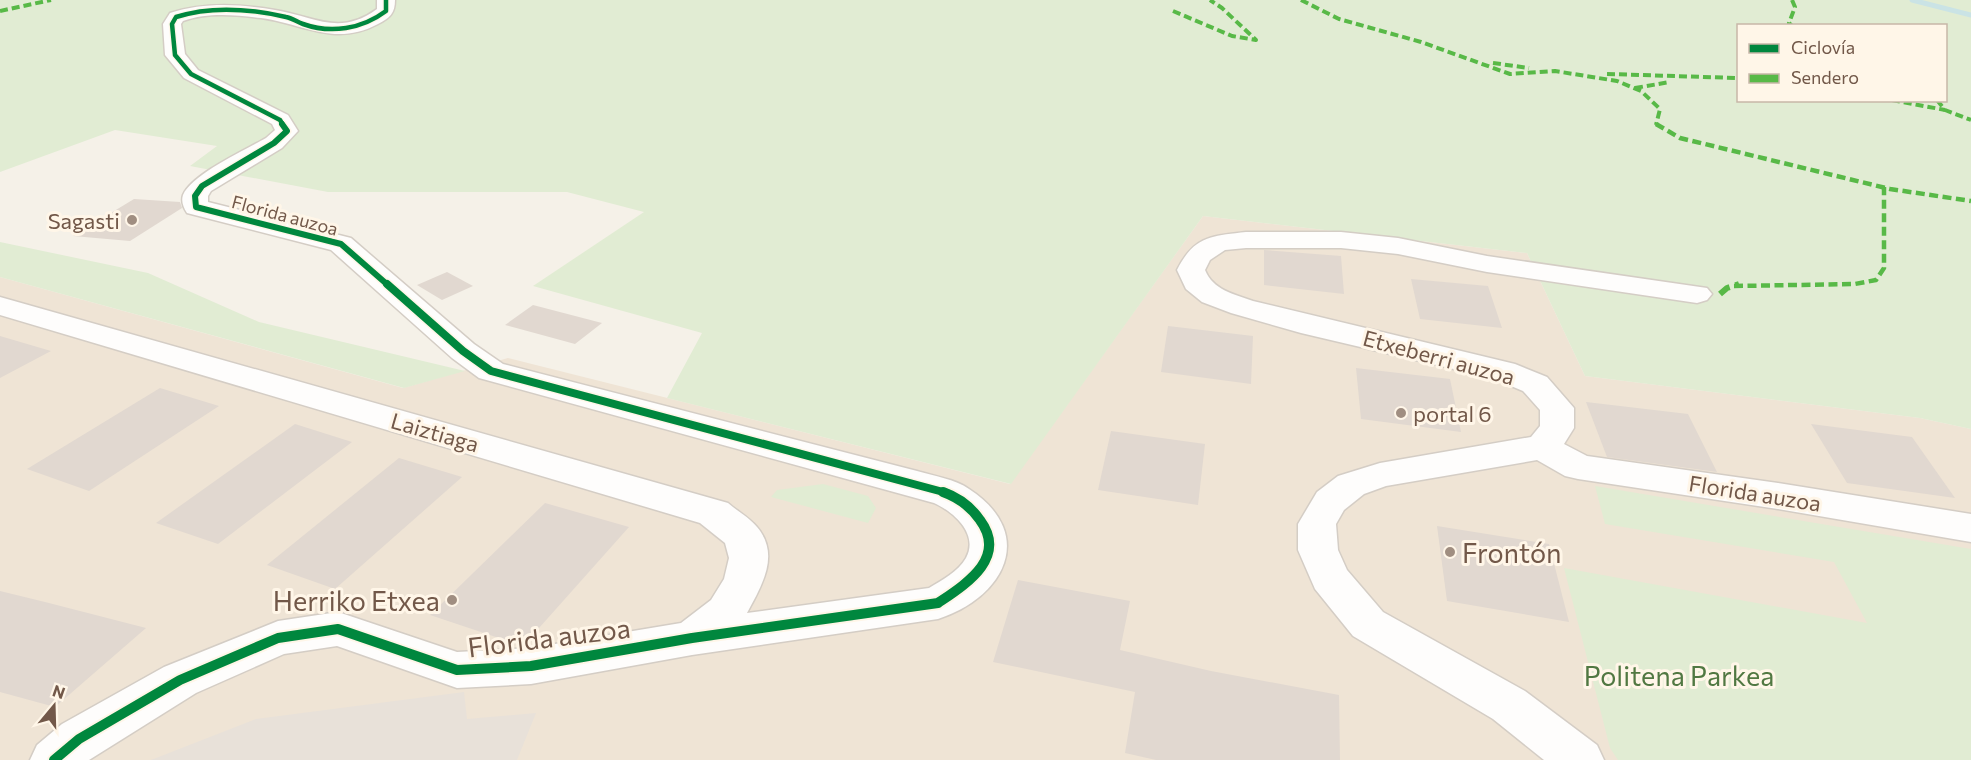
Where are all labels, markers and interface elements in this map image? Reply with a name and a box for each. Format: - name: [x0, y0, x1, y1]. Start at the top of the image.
- legend: [1737, 24, 1947, 102]
- text: Ciclovía: [1791, 36, 1855, 58]
- text: Sendero: [1791, 66, 1859, 88]
- street label: Florida auzoa: [229, 190, 341, 240]
- place label: Sagasti: [48, 207, 120, 234]
- marker: Sagasti: [125, 213, 139, 227]
- street label: Etxeberri auzoa: [1360, 324, 1518, 390]
- place label: portal 6: [1413, 400, 1492, 427]
- marker: portal 6: [1394, 406, 1408, 420]
- street label: Laiztiaga: [388, 407, 482, 457]
- street label: Florida auzoa: [1687, 469, 1823, 517]
- place label: Frontón: [1462, 536, 1562, 569]
- marker: Frontón: [1443, 545, 1457, 559]
- place label: Herriko Etxea: [273, 584, 440, 617]
- marker: Herriko Etxea: [445, 593, 459, 607]
- street label: Florida auzoa: [466, 611, 632, 663]
- park label: Politena Parkea: [1584, 659, 1774, 692]
- north arrow: [24, 676, 84, 736]
- text: N: [50, 680, 68, 702]

